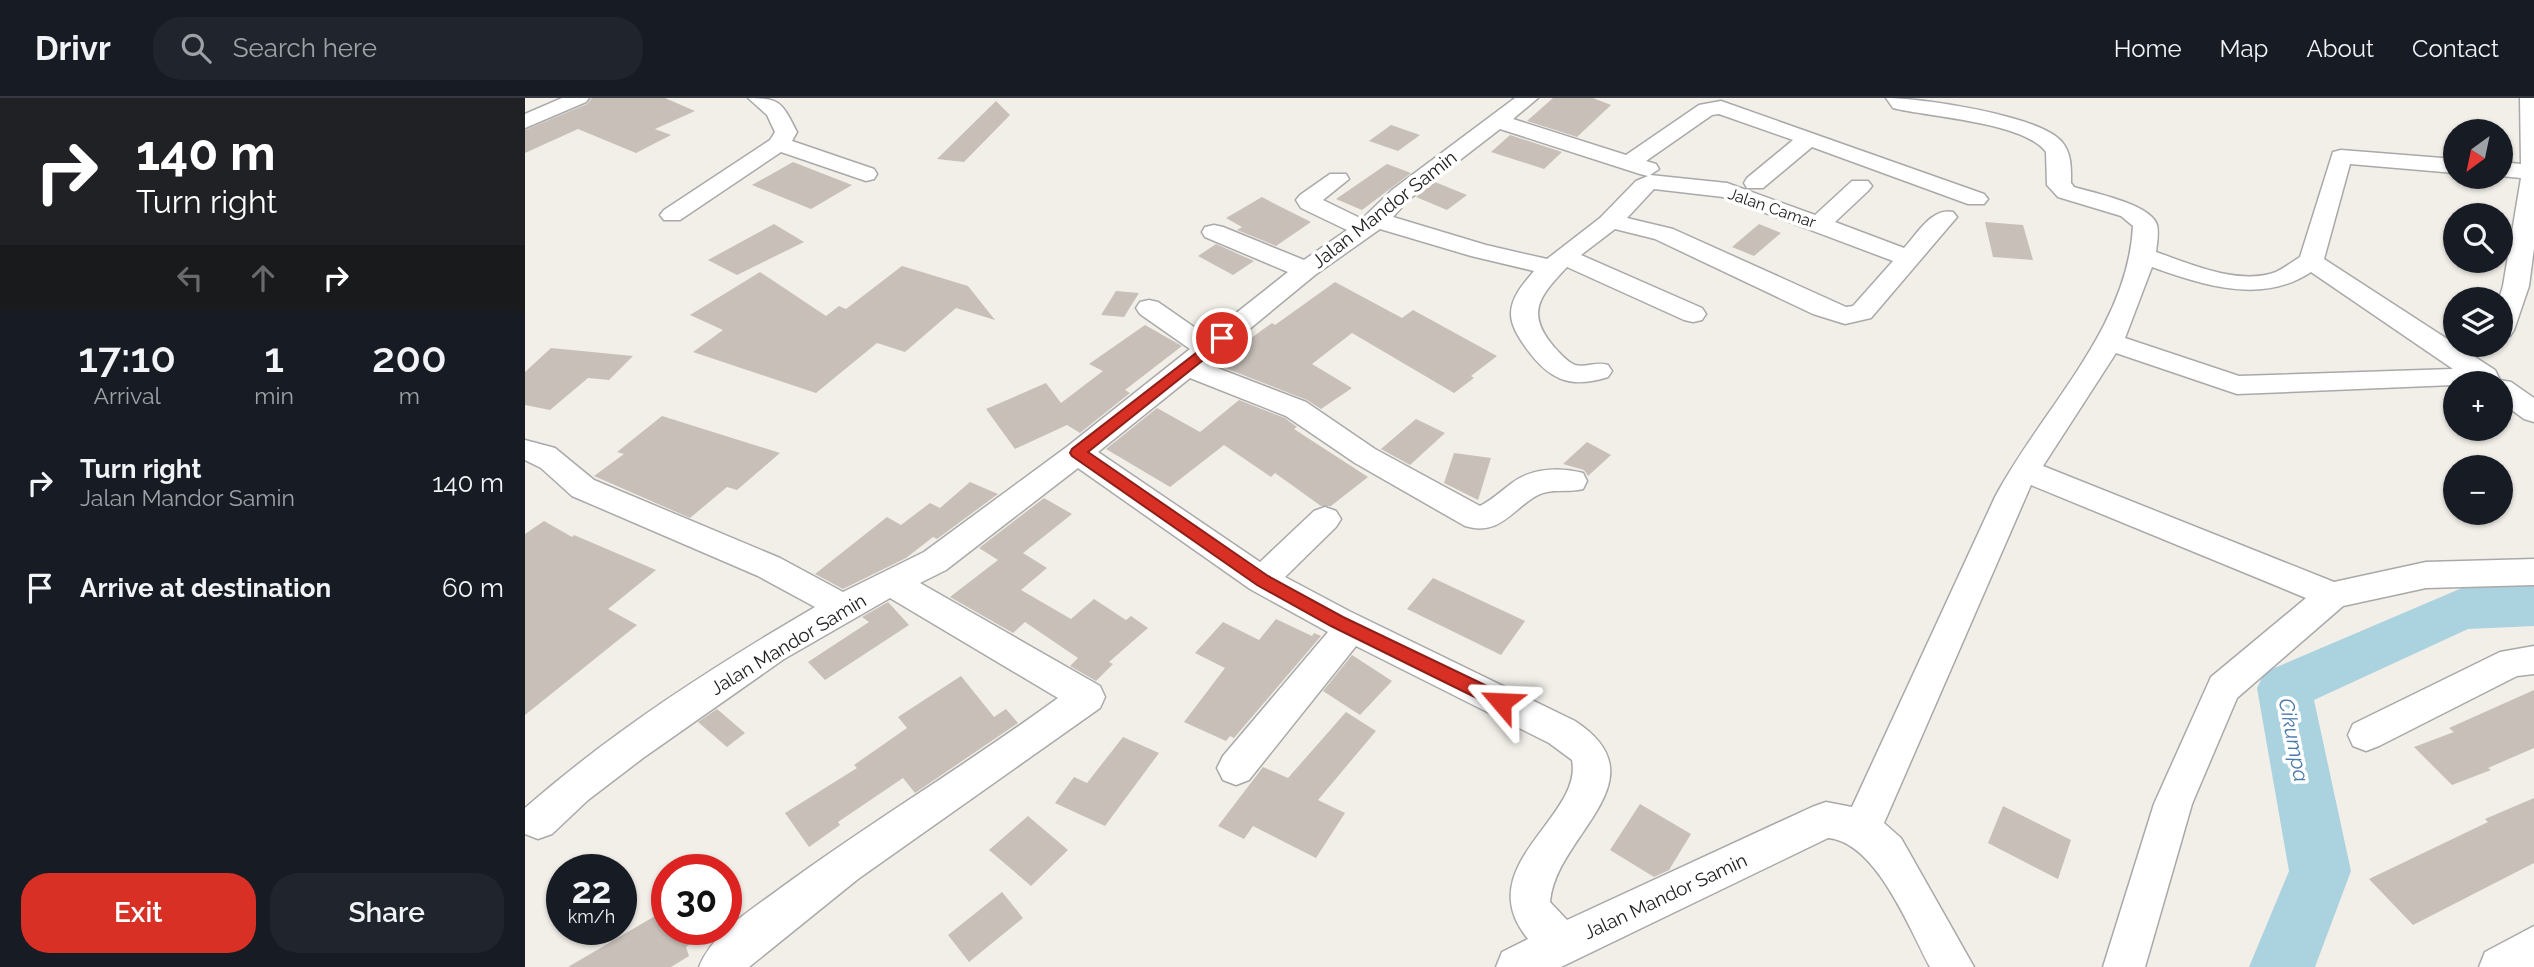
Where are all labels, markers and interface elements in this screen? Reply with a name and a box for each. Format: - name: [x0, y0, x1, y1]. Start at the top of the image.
- search box: [153, 17, 643, 80]
- text: Drivr: [35, 29, 111, 68]
- icon: search: [177, 29, 215, 67]
- text: Search here: [233, 33, 377, 63]
- text: Home: [2114, 34, 2182, 63]
- text: Map: [2220, 34, 2268, 63]
- text: About: [2306, 34, 2374, 63]
- text: Contact: [2412, 34, 2499, 63]
- north arrow: [2443, 119, 2513, 189]
- map controls: [2443, 119, 2513, 525]
- text: 140 m: [136, 124, 276, 181]
- icon: right: [21, 126, 112, 217]
- street label: Jalan Mandor Samin: [1307, 146, 1461, 272]
- text: Turn right: [136, 183, 277, 220]
- street label: Jalan Camar: [1726, 184, 1819, 232]
- button: search: [2443, 203, 2513, 273]
- icon: left: [171, 259, 209, 297]
- icon: ahead: [244, 259, 282, 297]
- icon: right: [317, 259, 355, 297]
- button: layers: [2443, 287, 2513, 357]
- pin: [1192, 308, 1252, 368]
- icon: arrive: [1203, 319, 1241, 357]
- text: 17:10: [78, 333, 176, 382]
- text: 1: [264, 333, 284, 382]
- text: 200: [372, 333, 447, 382]
- button: +: [2443, 371, 2513, 441]
- text: Arrival: [93, 382, 161, 409]
- text: min: [254, 382, 294, 409]
- text: m: [399, 382, 420, 409]
- text: Turn right: [80, 454, 201, 484]
- button: −: [2443, 455, 2513, 525]
- icon: right: [21, 464, 59, 502]
- text: 140 m: [432, 468, 504, 498]
- text: Jalan Mandor Samin: [80, 484, 295, 511]
- icon: arrive: [21, 569, 59, 607]
- text: Arrive at destination: [80, 573, 331, 603]
- text: 60 m: [442, 573, 504, 603]
- street label: Jalan Mandor Samin: [706, 589, 870, 699]
- position arrow: [1464, 665, 1538, 739]
- water label: Cikumpa: [2274, 696, 2314, 784]
- street label: Jalan Mandor Samin: [1580, 849, 1750, 943]
- speed limit sign: 30: [651, 854, 742, 945]
- text: 22: [572, 870, 611, 911]
- button: Exit: [21, 873, 256, 953]
- button: Share: [270, 873, 504, 953]
- text: km/h: [568, 906, 615, 927]

